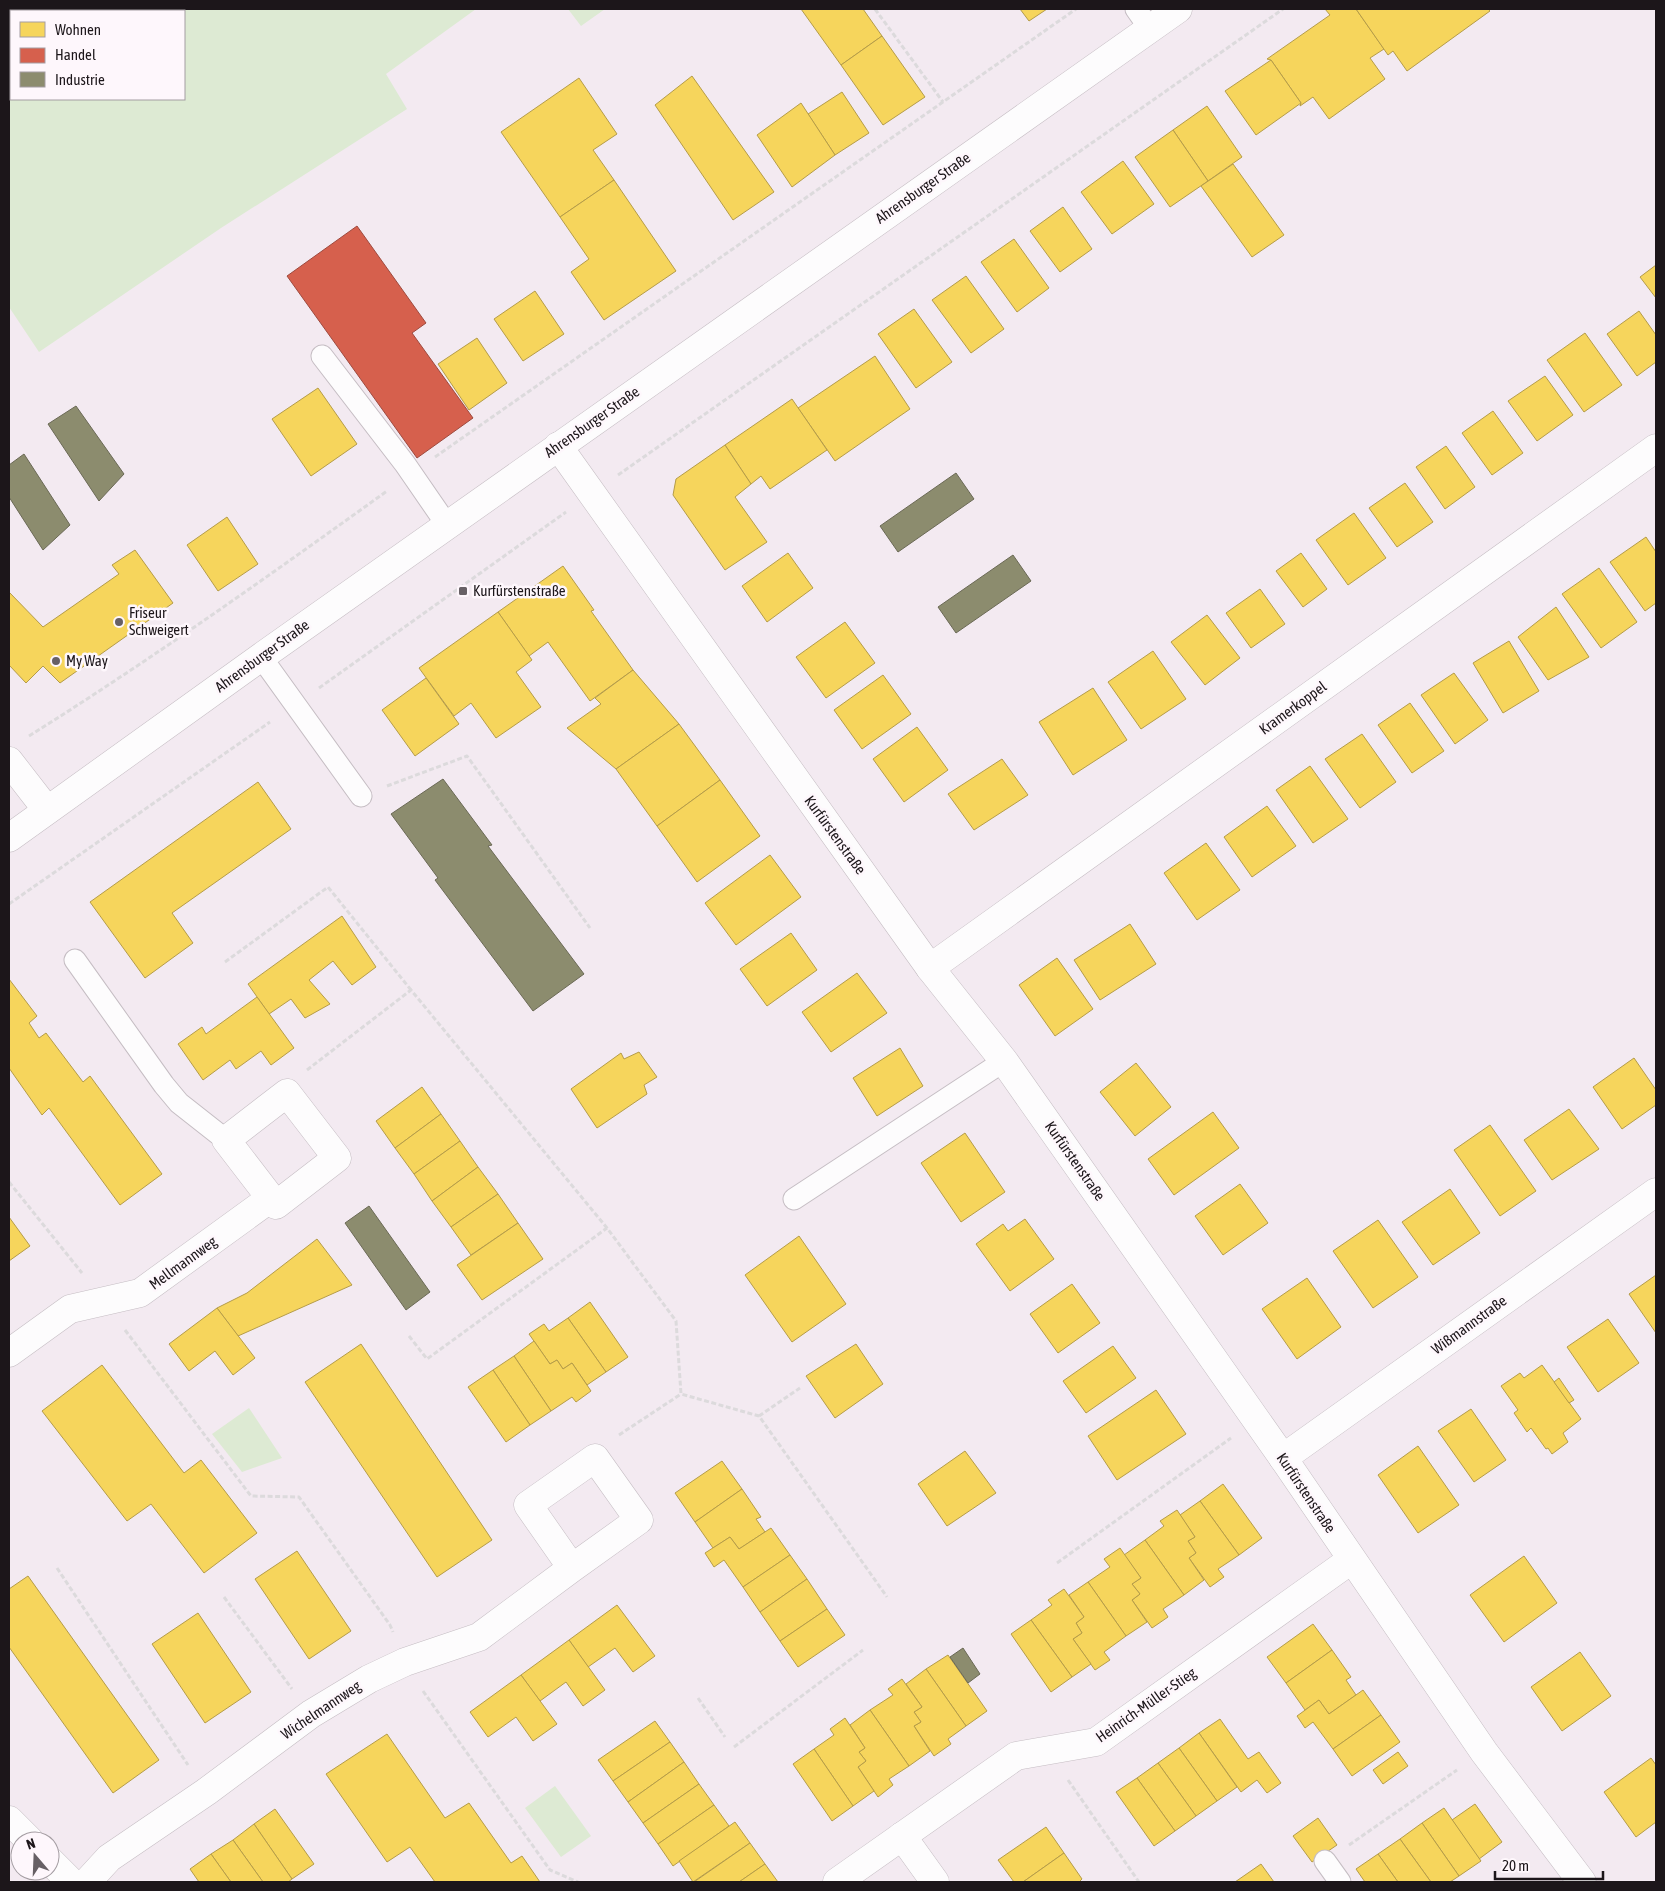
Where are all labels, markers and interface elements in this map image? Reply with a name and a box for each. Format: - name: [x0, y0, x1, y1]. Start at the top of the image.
- legend: [10, 10, 185, 100]
- text: Wohnen: [55, 21, 101, 38]
- text: Handel: [55, 46, 96, 63]
- text: Industrie: [55, 71, 105, 88]
- street label: Ahrensburger Straße: [872, 148, 974, 227]
- street label: Ahrensburger Straße: [541, 382, 643, 461]
- place label: Kurfürstenstraße: [473, 582, 566, 599]
- marker: Kurfürstenstraße: [457, 585, 469, 597]
- place label: Friseur Schweigert: [129, 604, 189, 638]
- marker: Friseur Schweigert: [113, 616, 125, 628]
- street label: Ahrensburger Straße: [211, 616, 312, 695]
- place label: My Way: [66, 652, 108, 669]
- marker: My Way: [50, 655, 62, 667]
- street label: Kramerkoppel: [1256, 678, 1330, 738]
- street label: Kurfürstenstraße: [801, 792, 870, 877]
- street label: Kurfürstenstraße: [1042, 1118, 1109, 1204]
- street label: Mellmannweg: [146, 1232, 220, 1293]
- street label: Wißmannstraße: [1428, 1292, 1510, 1357]
- street label: Kurfürstenstraße: [1273, 1450, 1339, 1536]
- street label: Heinrich-Müller-Stieg: [1092, 1663, 1199, 1745]
- street label: Wichelmannweg: [278, 1676, 364, 1742]
- north arrow: [10, 1831, 60, 1881]
- text: N: [24, 1835, 37, 1853]
- scale bar: [1495, 1848, 1602, 1880]
- text: 20 m: [1502, 1857, 1529, 1874]

